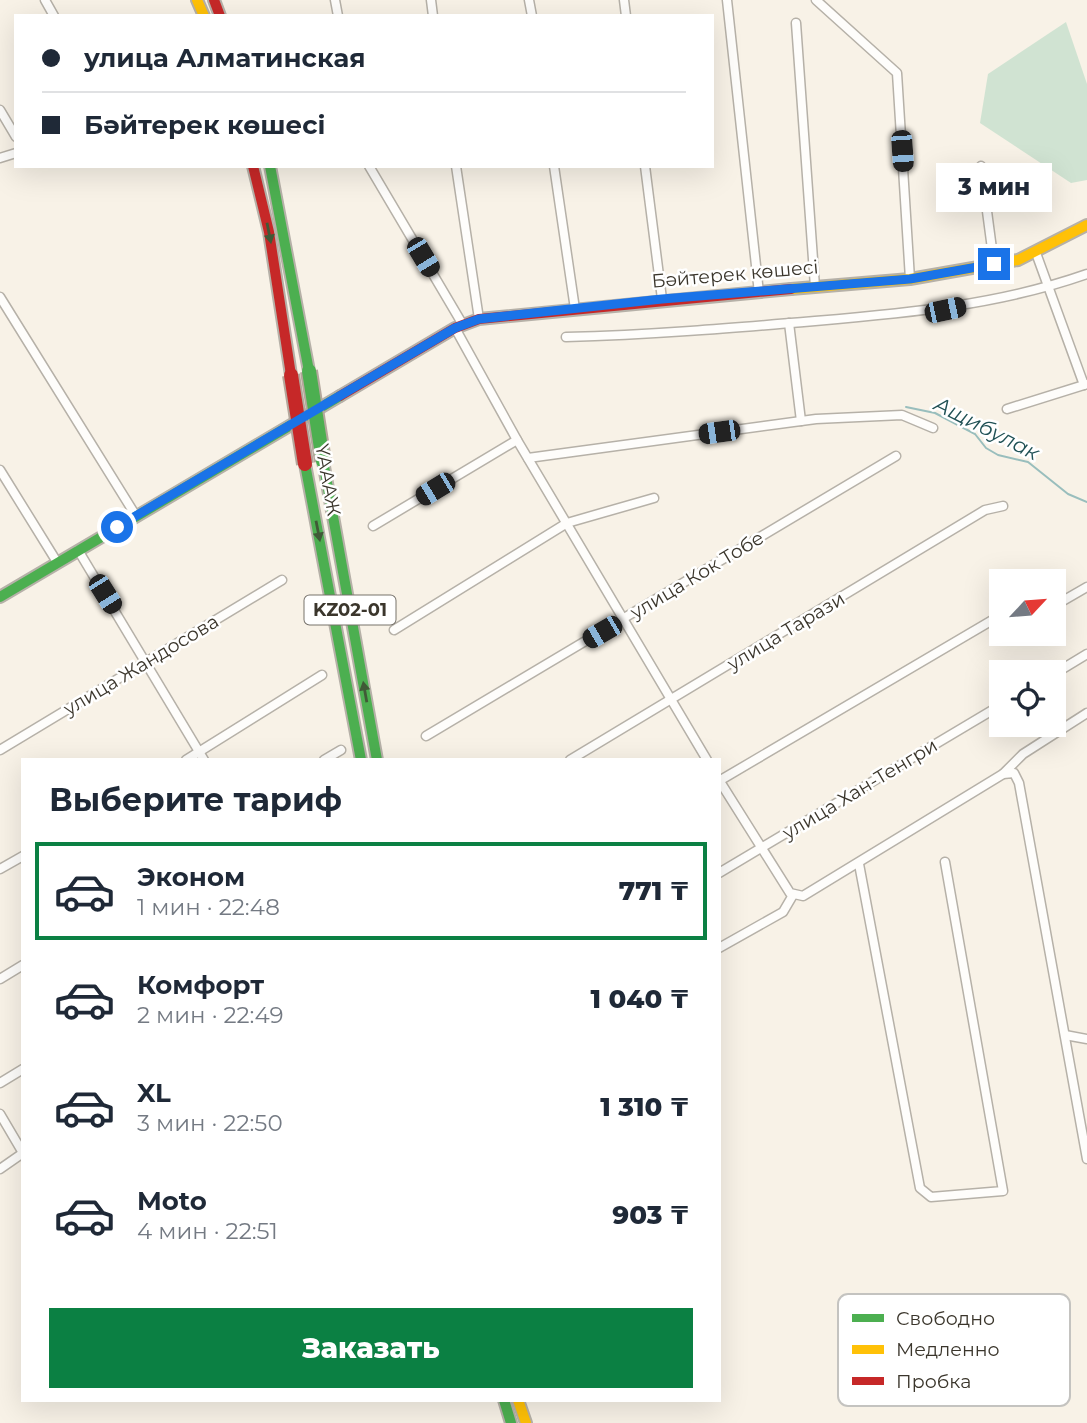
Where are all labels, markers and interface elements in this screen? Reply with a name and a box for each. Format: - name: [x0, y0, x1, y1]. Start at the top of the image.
- text: улица Алматинская: [84, 42, 365, 74]
- text: Бәйтерек көшесі: [84, 109, 326, 141]
- car: [891, 129, 914, 173]
- callout: 3 мин: [936, 162, 1052, 212]
- text: 3 мин: [958, 173, 1030, 201]
- one-way arrow: [263, 222, 274, 244]
- car: [404, 234, 443, 280]
- route end: [978, 248, 1010, 280]
- street label: Бәйтерек көшесі: [651, 255, 819, 293]
- car: [923, 295, 968, 325]
- water label: Ащибулак: [929, 390, 1045, 466]
- car: [697, 419, 742, 445]
- street label: ҮАААЖ: [310, 442, 346, 518]
- car: [412, 469, 459, 509]
- route start: [101, 511, 133, 543]
- one-way arrow: [313, 520, 324, 542]
- street label: улица Кок Тобе: [625, 526, 768, 624]
- north arrow: [989, 569, 1066, 646]
- map controls: [989, 569, 1066, 737]
- car: [85, 571, 126, 617]
- street label: улица Тарази: [722, 587, 849, 676]
- road number: KZ02-01: [304, 596, 396, 624]
- street label: улица Жандосова: [58, 610, 223, 721]
- car: [579, 612, 626, 652]
- button: locate: [989, 660, 1066, 737]
- one-way arrow: [359, 681, 370, 703]
- street label: улица Хан-Тенгри: [777, 734, 942, 845]
- text: Выберите тариф: [49, 780, 342, 819]
- icon: car: [53, 860, 116, 923]
- text: Эконом: [137, 861, 245, 893]
- text: 771 ₸: [619, 875, 689, 907]
- text: 1 мин · 22:48: [137, 893, 280, 921]
- icon: car: [53, 968, 116, 1031]
- text: Комфорт: [137, 969, 264, 1001]
- text: 1 040 ₸: [590, 983, 689, 1015]
- text: 2 мин · 22:49: [137, 1001, 284, 1029]
- icon: car: [53, 1076, 116, 1139]
- text: XL: [137, 1077, 171, 1109]
- text: 1 310 ₸: [600, 1091, 689, 1123]
- text: 3 мин · 22:50: [137, 1109, 283, 1137]
- icon: car: [53, 1184, 116, 1247]
- text: Moto: [137, 1185, 207, 1217]
- text: 903 ₸: [612, 1199, 689, 1231]
- text: 4 мин · 22:51: [137, 1217, 278, 1245]
- legend: [838, 1294, 1070, 1406]
- text: Свободно: [896, 1307, 995, 1330]
- button: Заказать: [49, 1308, 693, 1388]
- text: Медленно: [896, 1338, 1000, 1361]
- text: Пробка: [896, 1370, 971, 1393]

